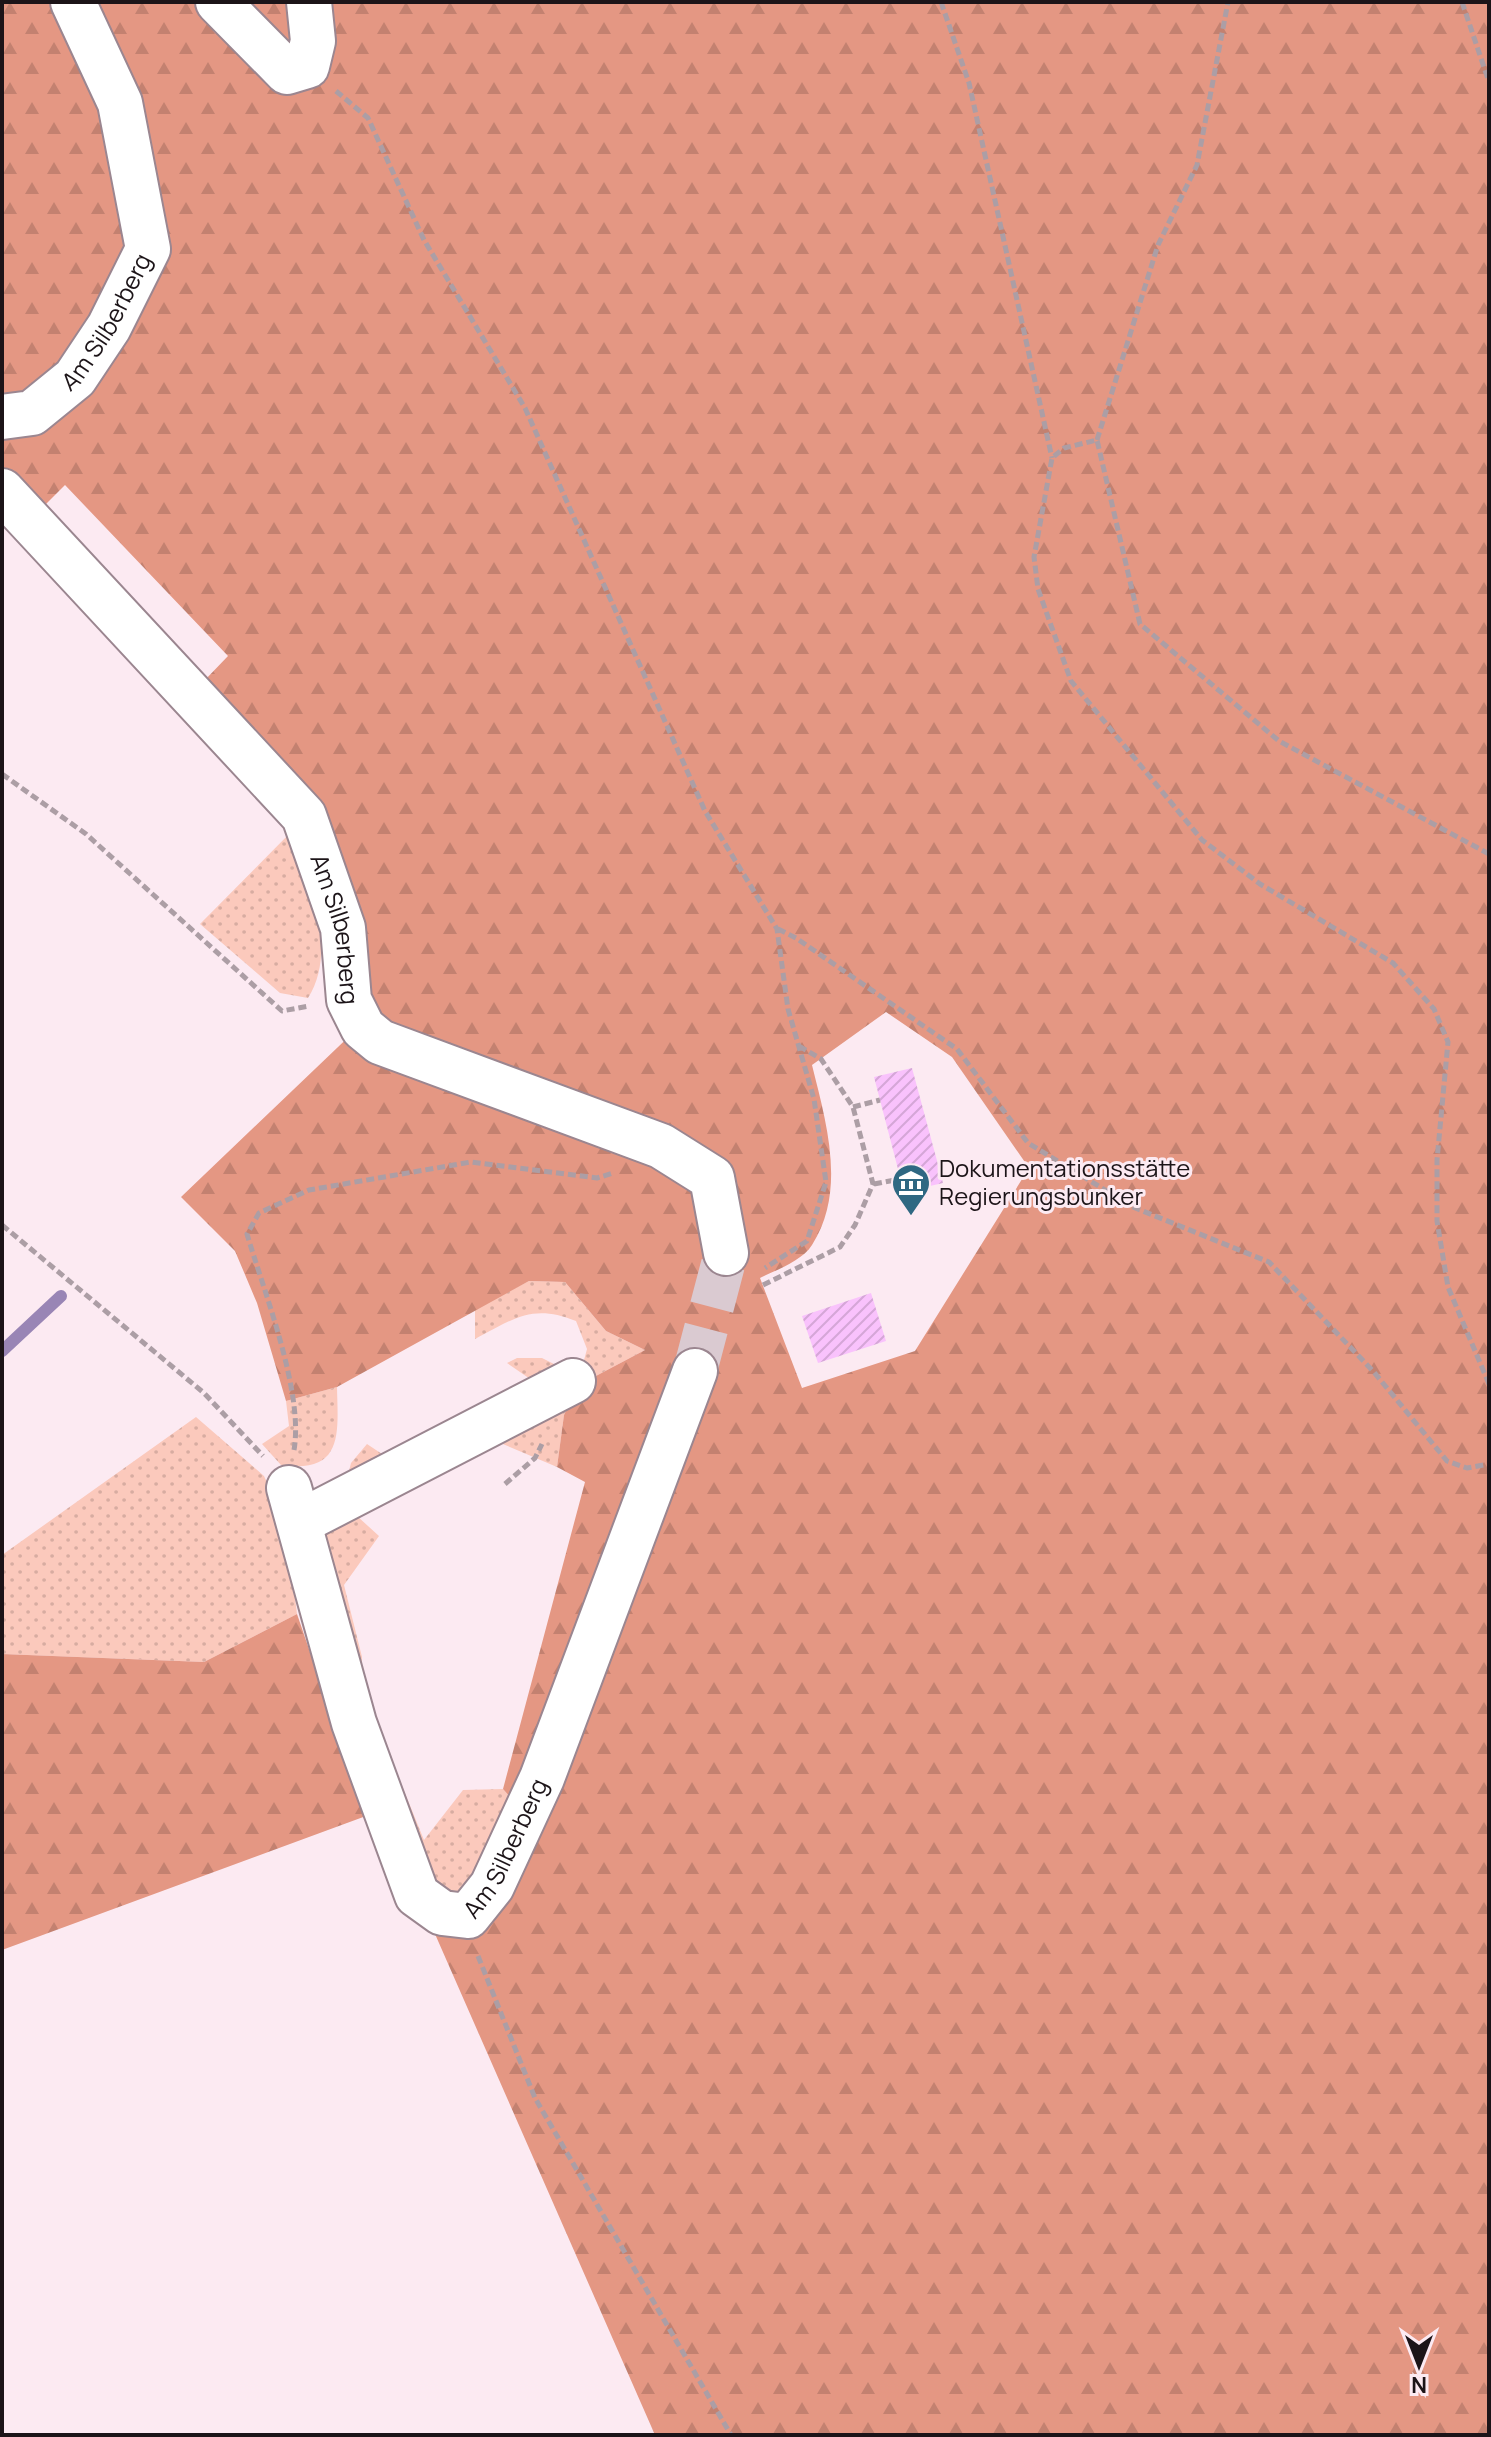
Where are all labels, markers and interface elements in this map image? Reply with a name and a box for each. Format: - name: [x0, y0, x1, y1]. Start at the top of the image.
- street label: Am Silberberg: [54, 247, 158, 398]
- street label: Am Silberberg: [303, 849, 367, 1006]
- place label: Dokumentationsstätte Regierungsbunker: [939, 1151, 1190, 1212]
- museum icon: Dokumentationsstätte Regierungsbunker: [890, 1162, 932, 1217]
- street label: Am Silberberg: [455, 1773, 555, 1925]
- north arrow: [1379, 2325, 1459, 2405]
- text: N: [1411, 2370, 1427, 2400]

